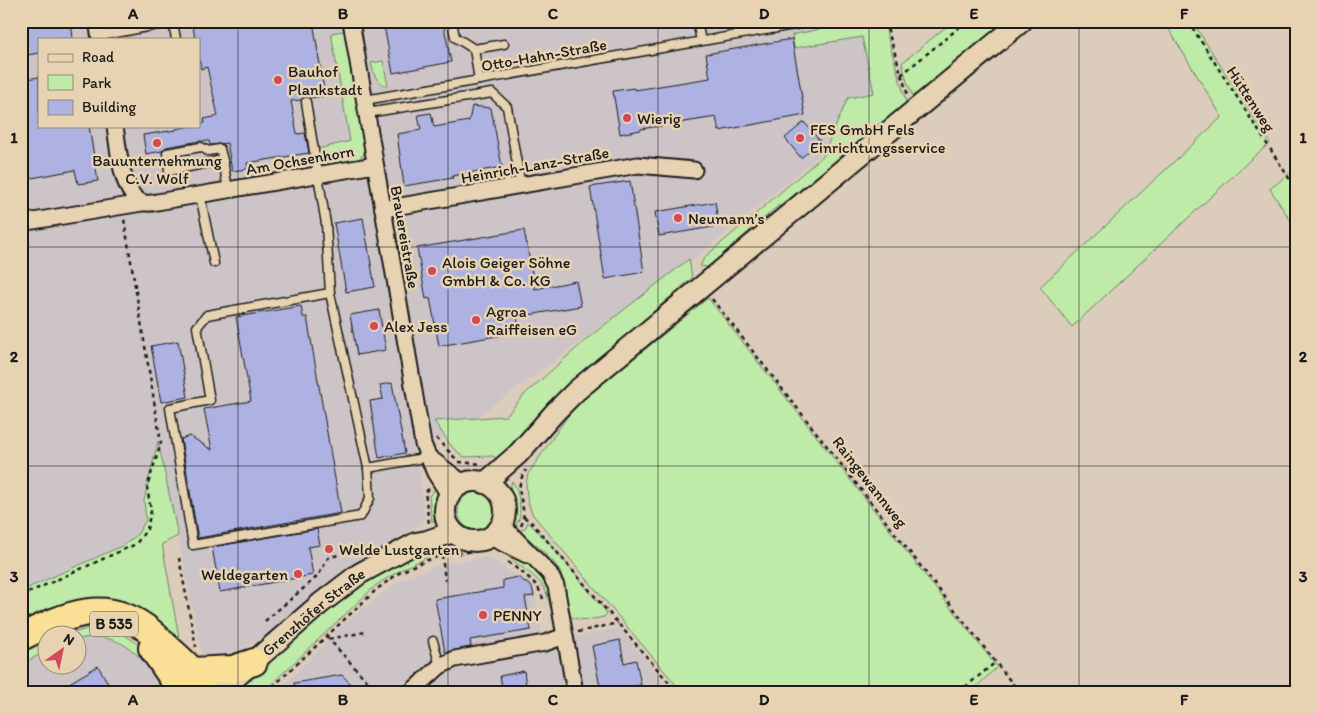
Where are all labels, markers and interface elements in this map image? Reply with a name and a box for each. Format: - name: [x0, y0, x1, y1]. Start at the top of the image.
- text: A: [127, 4, 139, 23]
- text: B: [338, 4, 349, 23]
- text: C: [548, 4, 559, 23]
- text: D: [759, 4, 770, 23]
- text: E: [970, 4, 979, 23]
- text: F: [1180, 4, 1189, 23]
- street label: Otto-Hahn-Straße: [480, 35, 608, 75]
- legend: [38, 38, 200, 128]
- text: Road: [82, 48, 115, 66]
- place label: Bauhof Plankstadt: [288, 62, 363, 99]
- street label: Hüttenweg: [1223, 63, 1280, 136]
- text: Park: [82, 74, 112, 92]
- marker: Bauhof Plankstadt: [272, 74, 284, 86]
- text: Building: [82, 98, 136, 116]
- place label: Wierig: [637, 109, 682, 128]
- marker: Wierig: [621, 112, 633, 124]
- place label: FES GmbH Fels Einrichtungsservice: [810, 120, 946, 157]
- text: 1: [10, 128, 18, 147]
- text: 1: [1299, 128, 1307, 147]
- marker: FES GmbH Fels Einrichtungsservice: [794, 132, 806, 144]
- marker: Bauunternehmung C.V. Wolf: [151, 137, 163, 149]
- street label: Am Ochsenhorn: [244, 141, 356, 179]
- street label: Heinrich-Lanz-Straße: [459, 143, 611, 187]
- place label: Bauunternehmung C.V. Wolf: [92, 151, 223, 188]
- street label: Brauereistraße: [387, 184, 423, 290]
- place label: Neumann’s: [688, 209, 765, 228]
- marker: Neumann’s: [672, 212, 684, 224]
- place label: Alois Geiger Söhne GmbH & Co. KG: [442, 253, 570, 290]
- marker: Alois Geiger Söhne GmbH & Co. KG: [426, 265, 438, 277]
- place label: Agroa Raiffeisen eG: [486, 302, 577, 339]
- marker: Agroa Raiffeisen eG: [470, 314, 482, 326]
- place label: Alex Jess: [384, 317, 447, 336]
- marker: Alex Jess: [368, 320, 380, 332]
- text: 2: [10, 347, 19, 366]
- text: 2: [1299, 347, 1308, 366]
- street label: Raingewannweg: [829, 433, 912, 532]
- place label: Welde Lustgarten: [339, 540, 460, 559]
- marker: Welde Lustgarten: [323, 543, 335, 555]
- street label: Grenzhöfer Straße: [258, 563, 368, 660]
- place label: Weldegarten: [201, 565, 288, 584]
- text: 3: [10, 567, 19, 586]
- text: 3: [1299, 567, 1308, 586]
- marker: Weldegarten: [292, 568, 304, 580]
- place label: PENNY: [493, 606, 542, 625]
- marker: PENNY: [477, 609, 489, 621]
- road number: B 535: [90, 612, 138, 636]
- north arrow: [38, 626, 88, 676]
- text: N: [60, 630, 77, 649]
- text: A: [127, 690, 139, 709]
- text: B: [338, 690, 349, 709]
- text: C: [548, 690, 559, 709]
- text: D: [759, 690, 770, 709]
- text: E: [970, 690, 979, 709]
- text: F: [1180, 690, 1189, 709]

